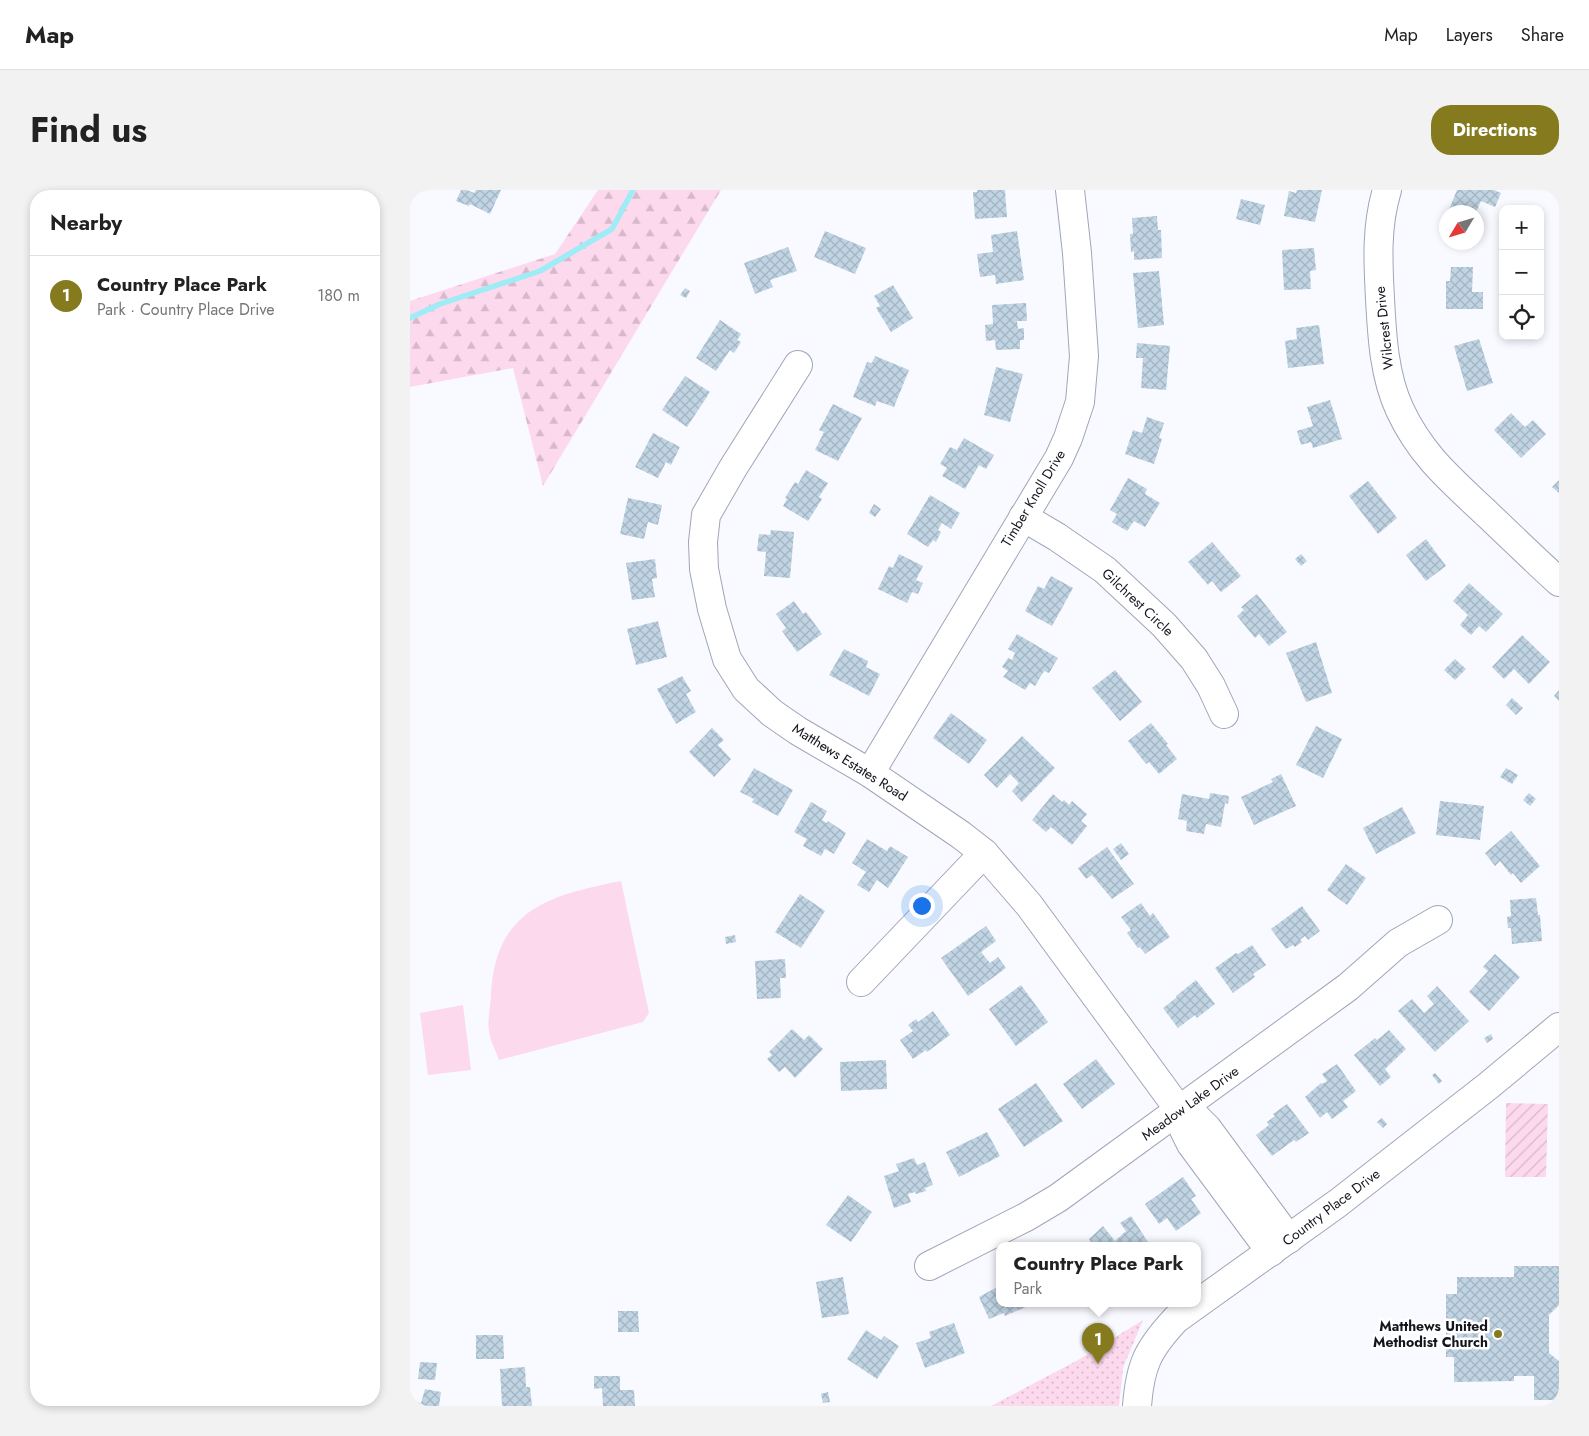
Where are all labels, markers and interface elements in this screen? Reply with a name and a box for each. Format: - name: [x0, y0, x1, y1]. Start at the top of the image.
- text: Map: [25, 17, 74, 52]
- text: Map: [1384, 22, 1418, 48]
- text: Layers: [1446, 22, 1493, 48]
- text: Share: [1521, 22, 1564, 48]
- text: Find us: [30, 105, 147, 155]
- button: Directions: [1431, 105, 1559, 155]
- north arrow: [1439, 205, 1484, 250]
- map controls: [1499, 205, 1544, 340]
- button: +: [1499, 205, 1544, 250]
- text: Nearby: [50, 208, 122, 238]
- button: −: [1499, 250, 1544, 295]
- text: Country Place Park: [97, 271, 267, 298]
- text: 1: [62, 284, 70, 307]
- text: 180 m: [317, 284, 360, 307]
- street label: Wilcrest Drive: [1370, 285, 1398, 371]
- button: locate: [1499, 295, 1544, 340]
- text: Park · Country Place Drive: [97, 298, 274, 321]
- street label: Timber Knoll Drive: [996, 446, 1070, 550]
- street label: Gilchrest Circle: [1098, 563, 1178, 641]
- street label: Matthews Estates Road: [788, 718, 912, 806]
- your location: [909, 893, 935, 919]
- street label: Meadow Lake Drive: [1137, 1061, 1243, 1145]
- street label: Country Place Drive: [1278, 1164, 1384, 1250]
- popup: [996, 1242, 1201, 1307]
- text: Country Place Park: [1014, 1250, 1183, 1277]
- text: Park: [1014, 1277, 1042, 1300]
- place label: Matthews United Methodist Church: [1373, 1316, 1488, 1352]
- pin: 1: [1082, 1323, 1114, 1364]
- marker: Matthews United Methodist Church: [1492, 1328, 1504, 1340]

